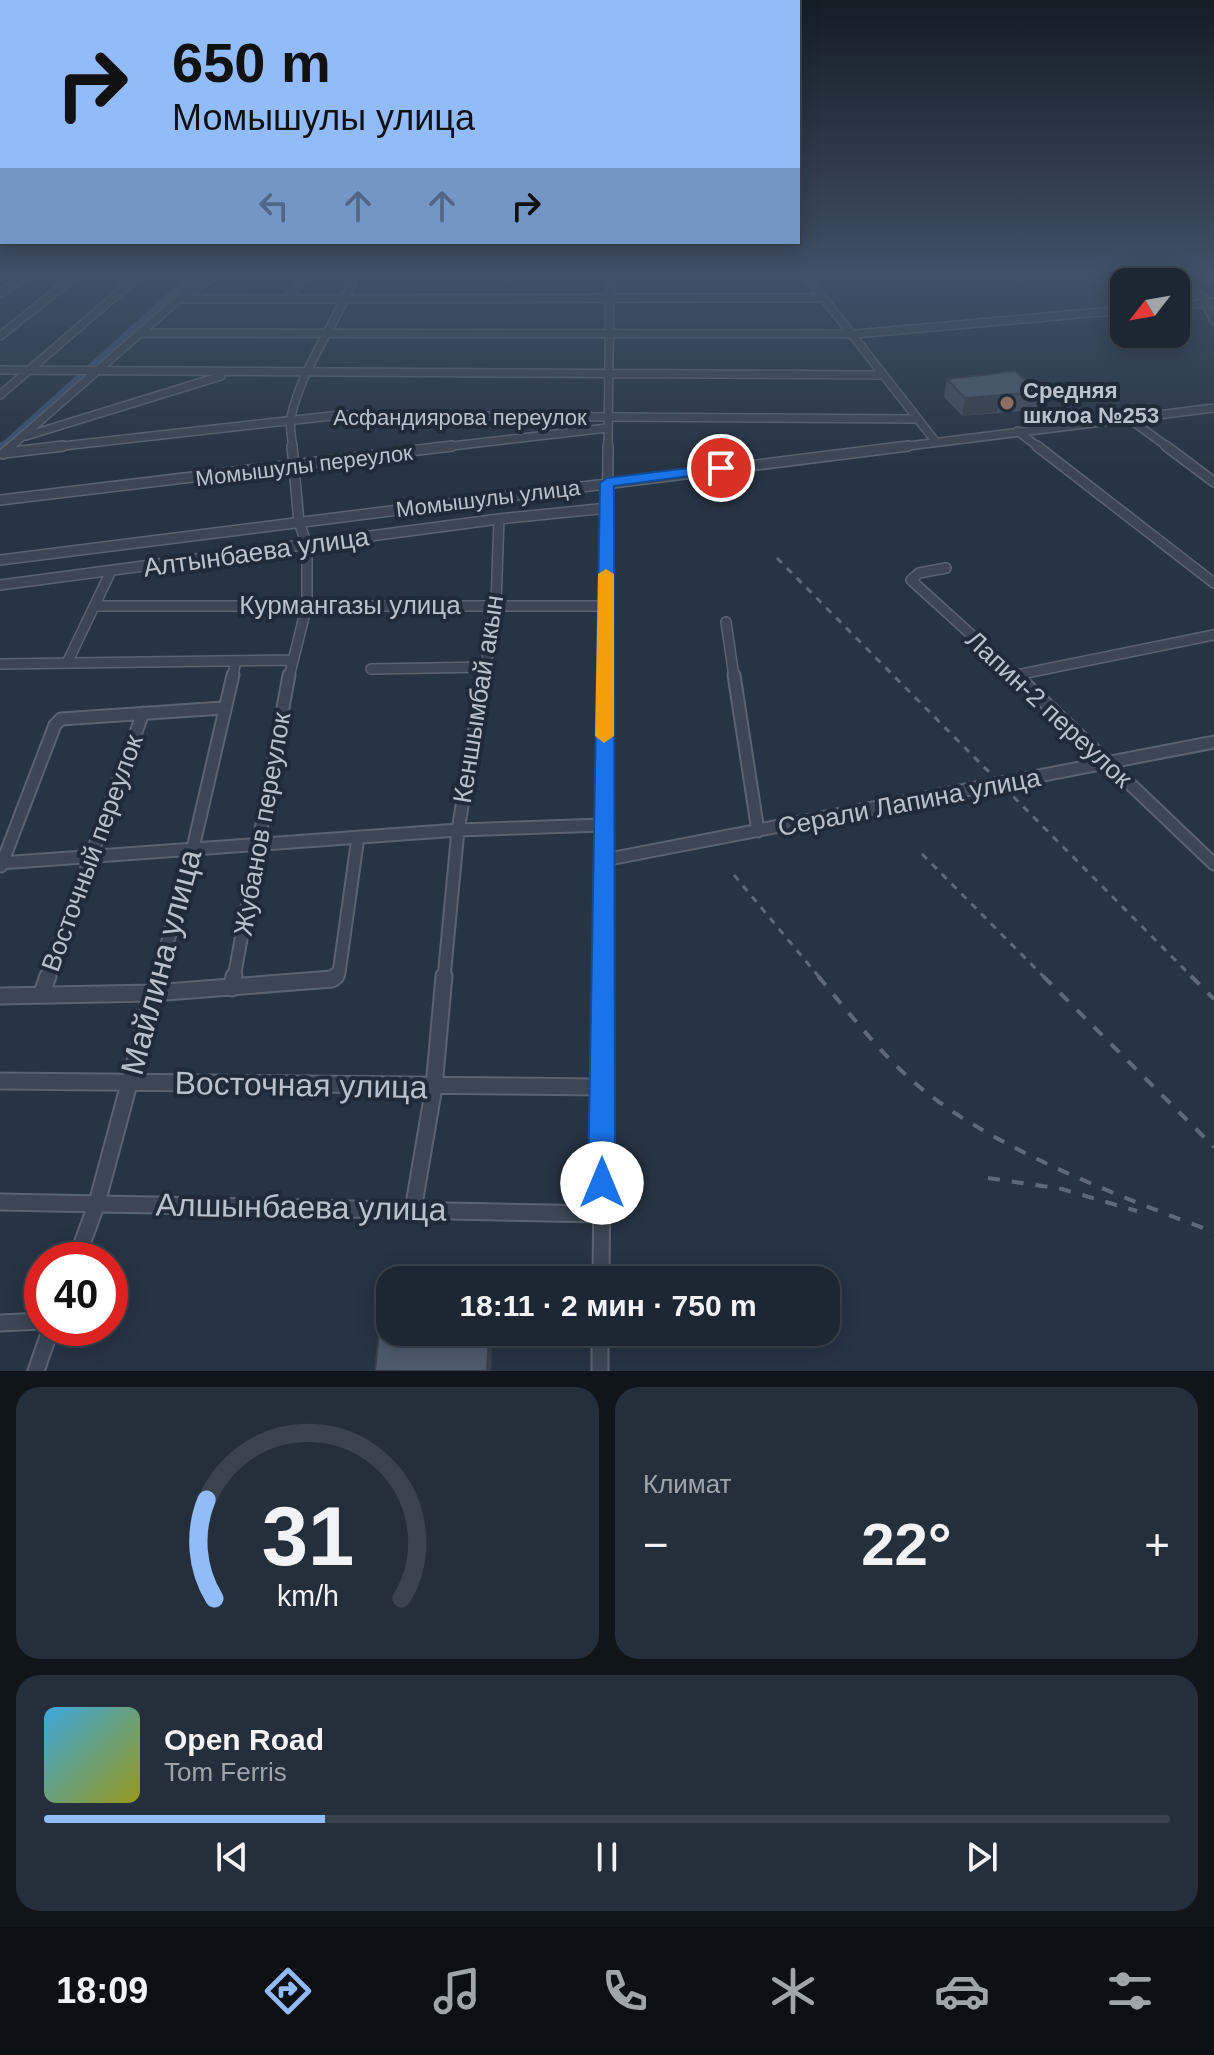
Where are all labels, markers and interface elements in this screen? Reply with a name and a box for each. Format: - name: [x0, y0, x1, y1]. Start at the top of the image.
- text: 650 m: [172, 31, 331, 94]
- icon: right: [40, 32, 144, 136]
- text: Момышулы улица: [172, 97, 475, 138]
- icon: left: [252, 184, 296, 228]
- icon: ahead: [336, 184, 380, 228]
- icon: ahead: [420, 184, 464, 228]
- icon: right: [504, 184, 548, 228]
- north arrow: [1110, 268, 1190, 348]
- map controls: [1110, 268, 1190, 348]
- place label: Средняя шклоа №253: [1023, 378, 1159, 428]
- marker: Средняя шклоа №253: [998, 394, 1016, 412]
- street label: Асфандиярова переулок: [333, 405, 587, 430]
- pin: [687, 434, 755, 502]
- street label: Момышулы переулок: [194, 440, 414, 491]
- icon: arrive: [699, 446, 743, 490]
- street label: Момышулы улица: [395, 475, 582, 522]
- street label: Алтынбаева улица: [141, 521, 371, 583]
- street label: Курмангазы улица: [239, 590, 461, 620]
- street label: Кеншымбай акын: [447, 593, 509, 805]
- street label: Лапин-2 переулок: [960, 624, 1139, 794]
- street label: Жубанов переулок: [228, 709, 297, 938]
- street label: Восточный переулок: [35, 730, 149, 975]
- street label: Серали Лапина улица: [775, 762, 1043, 842]
- street label: Майлина улица: [114, 845, 208, 1078]
- street label: Восточная улица: [174, 1065, 428, 1105]
- position arrow: [560, 1141, 644, 1225]
- street label: Алшынбаева улица: [155, 1186, 447, 1228]
- speed limit sign: 40: [24, 1242, 128, 1346]
- text: 18:11 · 2 мин · 750 m: [459, 1289, 757, 1322]
- text: Климат: [643, 1469, 732, 1499]
- text: 31: [261, 1490, 354, 1583]
- text: 22°: [861, 1511, 952, 1578]
- text: −: [643, 1520, 669, 1569]
- text: +: [1144, 1520, 1170, 1569]
- text: km/h: [277, 1580, 338, 1612]
- text: Open Road: [164, 1723, 324, 1756]
- text: Tom Ferris: [164, 1757, 287, 1787]
- icon: previous: [210, 1835, 254, 1879]
- icon: pause: [585, 1835, 629, 1879]
- icon: next: [960, 1835, 1004, 1879]
- icon: directions: [260, 1963, 316, 2019]
- icon: music: [429, 1963, 485, 2019]
- icon: phone: [597, 1963, 653, 2019]
- icon: climate: [765, 1963, 821, 2019]
- icon: car: [934, 1963, 990, 2019]
- icon: filters: [1102, 1963, 1158, 2019]
- text: 18:09: [56, 1970, 148, 2011]

